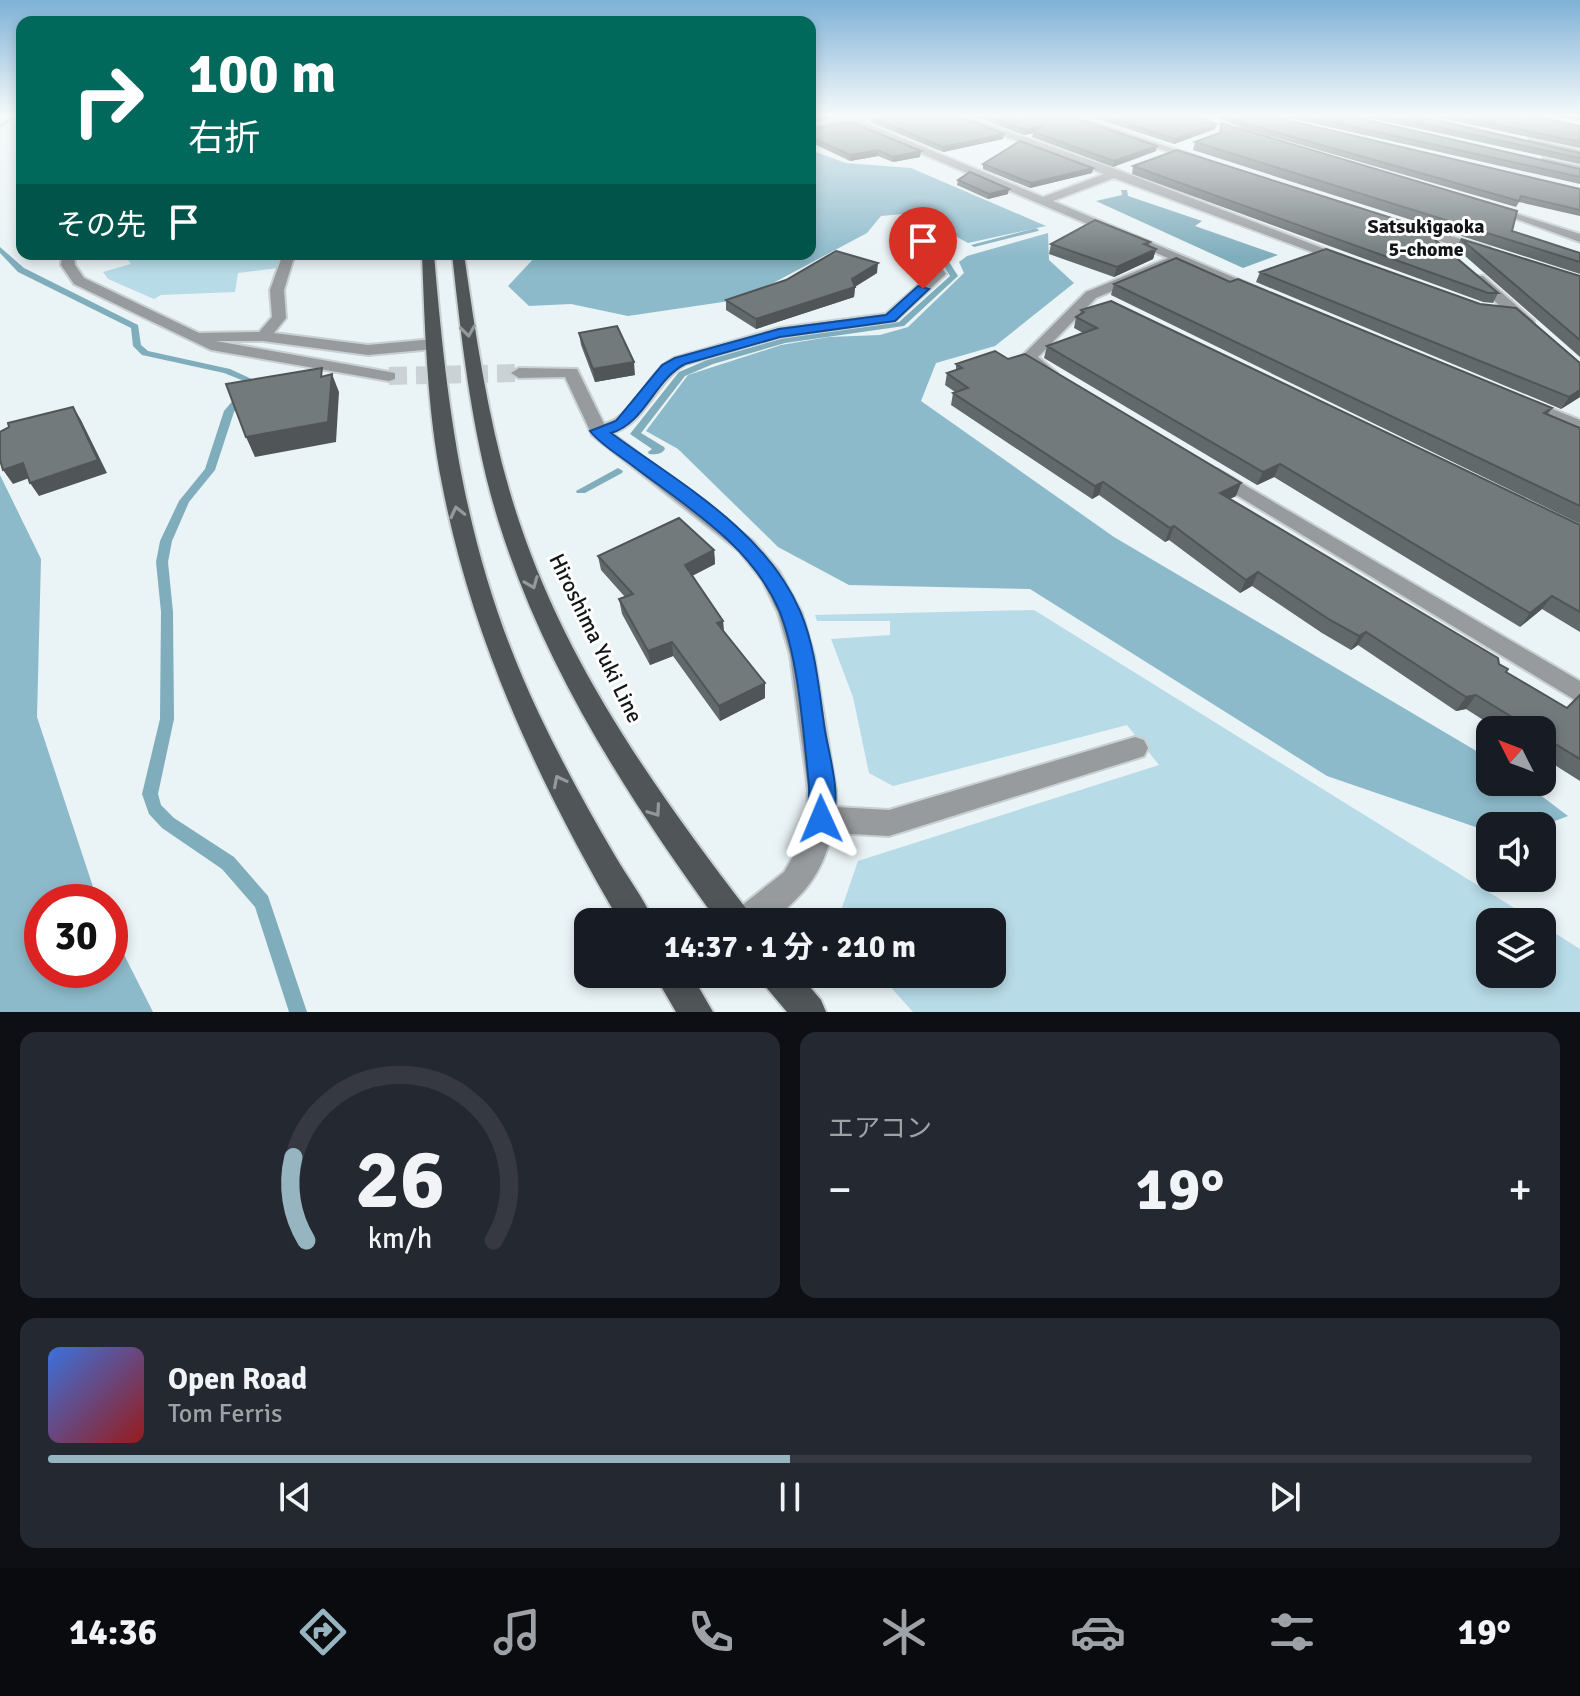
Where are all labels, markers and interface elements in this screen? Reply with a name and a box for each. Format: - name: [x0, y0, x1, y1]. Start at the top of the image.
- text: 100 m: [188, 39, 336, 108]
- icon: right: [56, 48, 160, 152]
- text: 右折: [188, 116, 260, 161]
- icon: arrive: [162, 200, 206, 244]
- text: その先: [56, 207, 146, 244]
- pin: [889, 207, 957, 289]
- district label: Satsukigaoka 5-chome: [1368, 214, 1484, 262]
- icon: arrive: [901, 219, 945, 263]
- one-way arrow: [459, 325, 476, 338]
- one-way arrow: [450, 506, 467, 519]
- street label: Hiroshima Yuki Line: [543, 549, 649, 727]
- one-way arrow: [522, 575, 538, 589]
- north arrow: [1476, 716, 1556, 796]
- map controls: [1476, 716, 1556, 988]
- one-way arrow: [553, 774, 568, 789]
- position arrow: [779, 777, 863, 861]
- one-way arrow: [645, 802, 660, 816]
- button: sound: [1476, 812, 1556, 892]
- speed limit sign: 30: [24, 884, 128, 988]
- button: layers: [1476, 908, 1556, 988]
- text: 14:37 · 1 分 · 210 m: [664, 929, 916, 966]
- text: エアコン: [828, 1113, 932, 1145]
- text: 26: [355, 1129, 445, 1231]
- text: 19°: [1136, 1153, 1224, 1227]
- text: −: [828, 1163, 852, 1217]
- text: +: [1508, 1163, 1532, 1217]
- text: km/h: [368, 1221, 432, 1256]
- text: Open Road: [168, 1361, 307, 1398]
- text: Tom Ferris: [168, 1398, 282, 1430]
- icon: previous: [273, 1475, 317, 1519]
- icon: pause: [768, 1475, 812, 1519]
- icon: next: [1263, 1475, 1307, 1519]
- icon: directions: [295, 1604, 351, 1660]
- icon: music: [489, 1604, 545, 1660]
- icon: phone: [683, 1604, 739, 1660]
- icon: climate: [876, 1604, 932, 1660]
- icon: car: [1070, 1604, 1126, 1660]
- icon: filters: [1264, 1604, 1320, 1660]
- text: 14:36: [69, 1610, 157, 1655]
- text: 19°: [1458, 1610, 1511, 1655]

